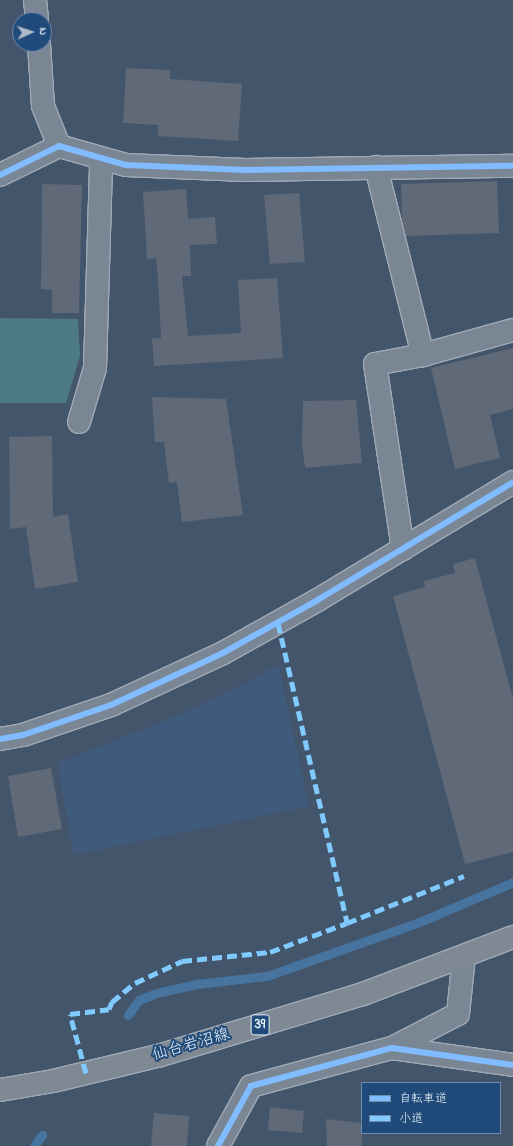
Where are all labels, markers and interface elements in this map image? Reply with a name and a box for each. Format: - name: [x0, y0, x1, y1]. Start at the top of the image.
- north arrow: [12, 12, 52, 52]
- text: N: [35, 27, 51, 36]
- road number: 39: [250, 1012, 270, 1038]
- street label: 仙台岩沼線: [150, 1025, 232, 1065]
- legend: [361, 1082, 501, 1134]
- text: 自転車道: [399, 1090, 447, 1108]
- text: 小道: [399, 1110, 423, 1128]

